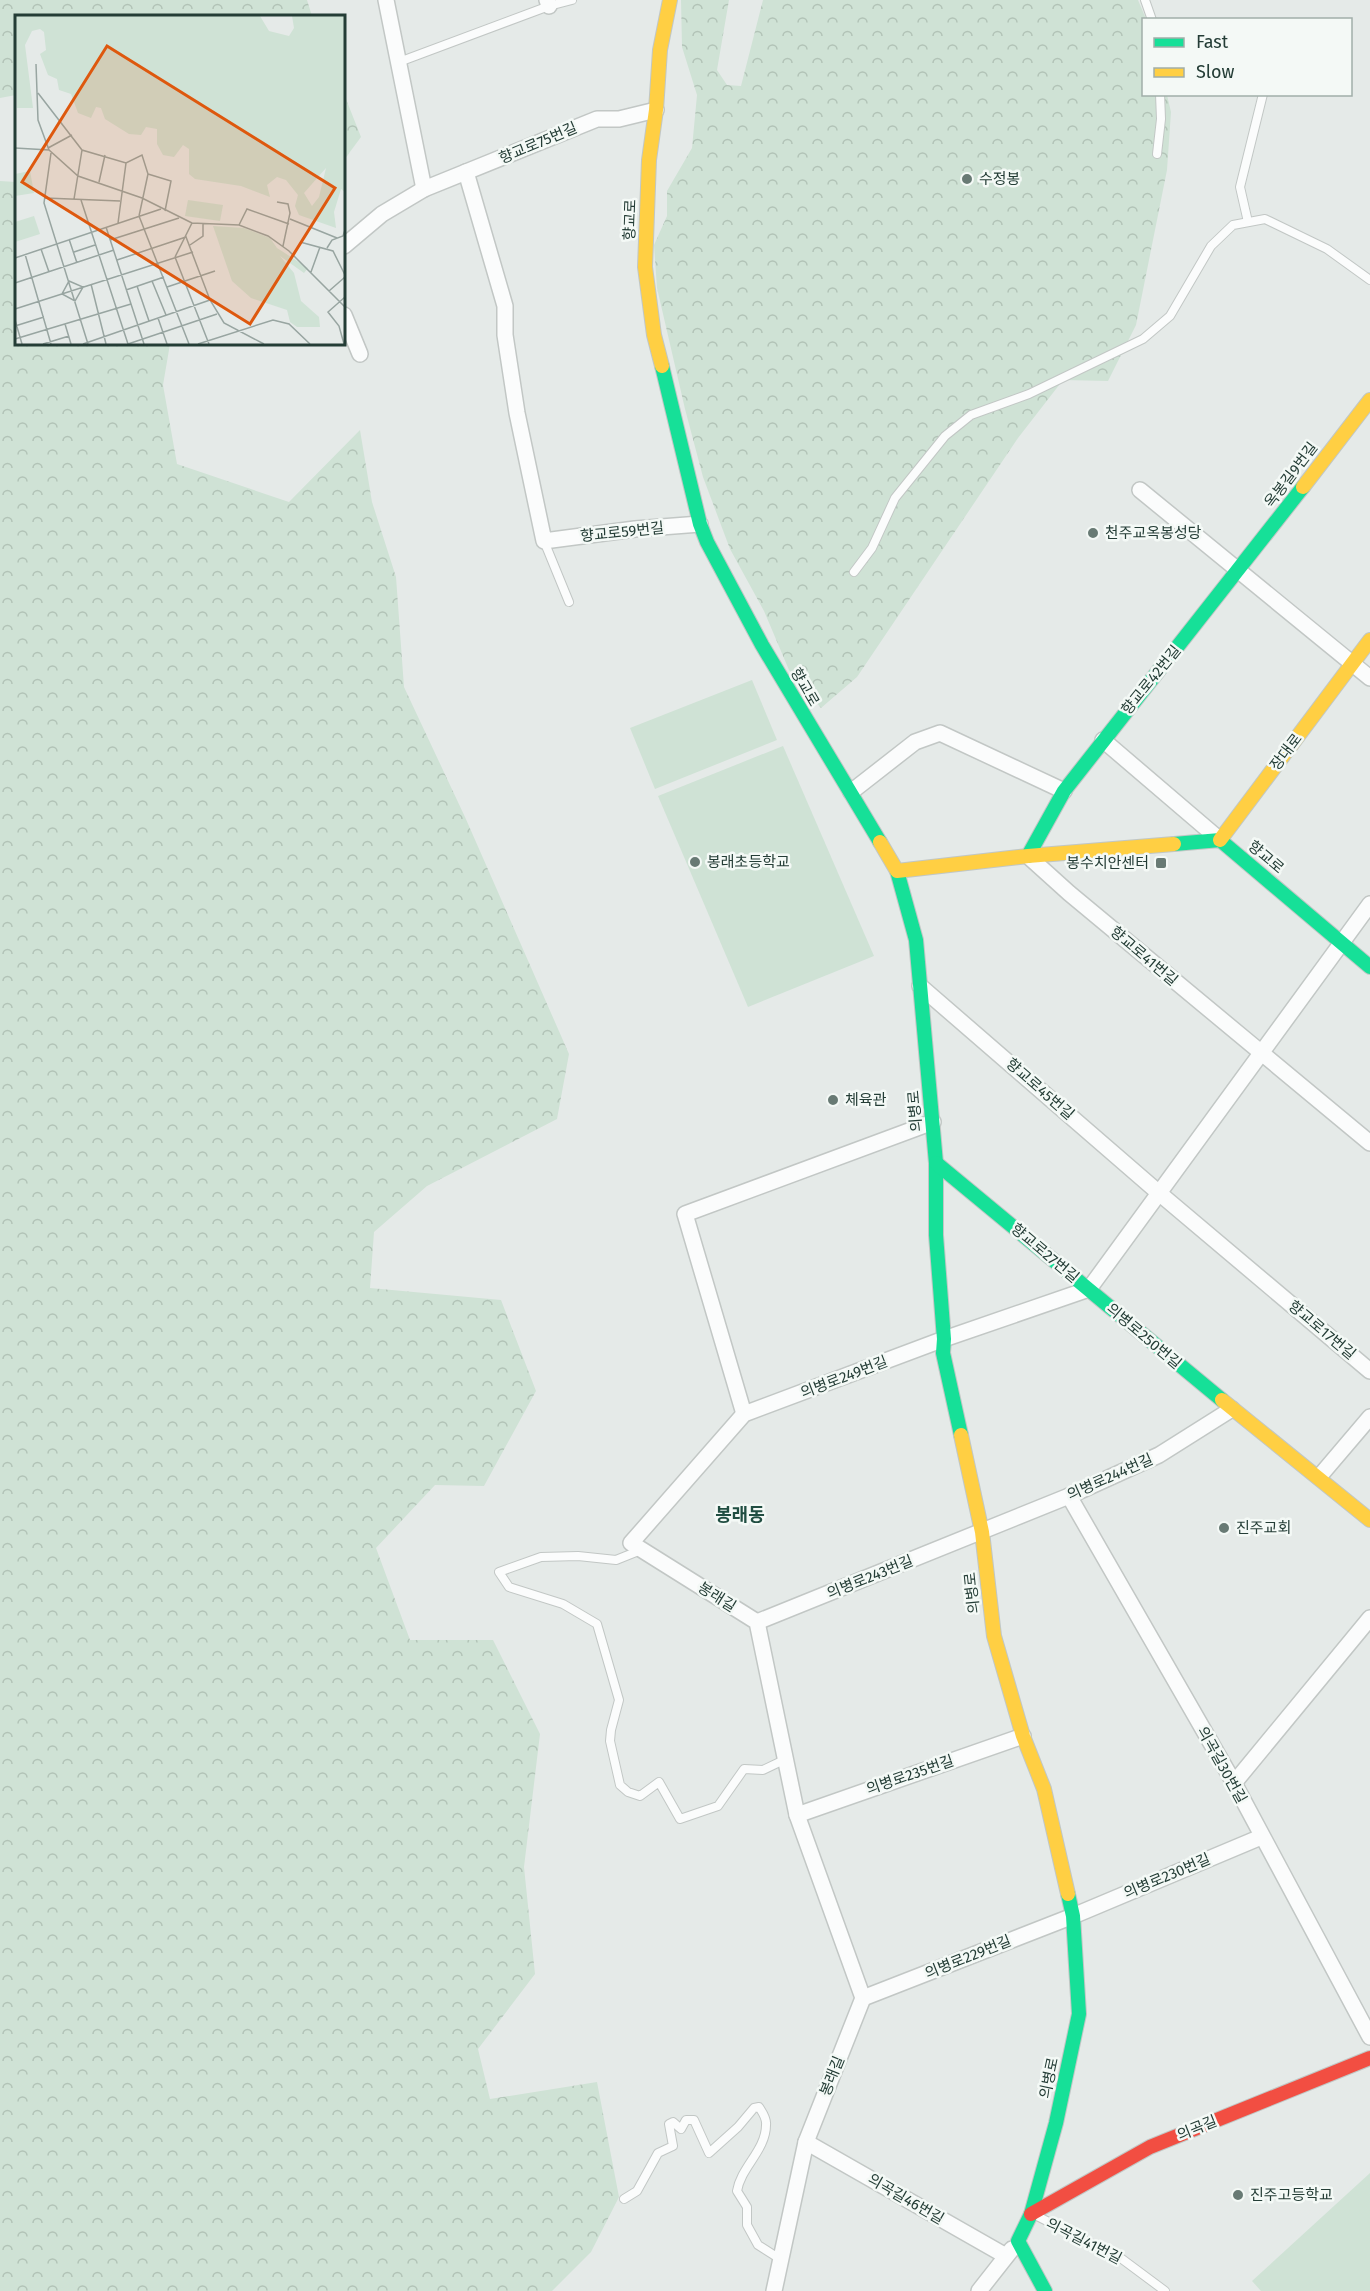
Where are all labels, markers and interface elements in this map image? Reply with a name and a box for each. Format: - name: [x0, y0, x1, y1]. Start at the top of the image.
- inset map: [15, 15, 345, 345]
- legend: [1142, 18, 1352, 96]
- text: Fast: [1196, 31, 1229, 53]
- text: Slow: [1196, 61, 1235, 83]
- street label: 향교로75번길: [496, 119, 580, 167]
- place label: 수정봉: [979, 170, 1020, 188]
- marker: 수정봉: [960, 172, 974, 186]
- street label: 향교로: [620, 199, 640, 241]
- street label: 옥봉길9번길: [1261, 439, 1321, 511]
- street label: 향교로59번길: [579, 519, 665, 545]
- place label: 천주교옥봉성당: [1105, 524, 1202, 542]
- marker: 천주교옥봉성당: [1086, 526, 1100, 540]
- street label: 향교로42번길: [1118, 642, 1184, 718]
- street label: 향교로: [787, 665, 823, 709]
- street label: 장대로: [1266, 730, 1306, 774]
- street label: 향교로: [1244, 837, 1288, 877]
- place label: 봉래초등학교: [707, 853, 790, 871]
- place label: 봉수치안센터: [1066, 854, 1149, 872]
- marker: 봉래초등학교: [688, 855, 702, 869]
- marker: 봉수치안센터: [1154, 856, 1168, 870]
- street label: 향교로41번길: [1107, 923, 1181, 989]
- street label: 향교로45번길: [1002, 1055, 1078, 1123]
- street label: 의병로: [904, 1090, 926, 1132]
- place label: 체육관: [845, 1091, 887, 1109]
- marker: 체육관: [826, 1093, 840, 1107]
- street label: 향교로27번길: [1007, 1219, 1083, 1287]
- street label: 향교로17번길: [1285, 1297, 1359, 1363]
- street label: 의병로250번길: [1103, 1299, 1185, 1373]
- street label: 의병로249번길: [798, 1352, 890, 1402]
- street label: 의병로244번길: [1064, 1450, 1156, 1504]
- district label: 봉래동: [715, 1504, 765, 1526]
- place label: 진주교회: [1236, 1519, 1291, 1537]
- marker: 진주교회: [1217, 1521, 1231, 1535]
- street label: 의병로243번길: [824, 1552, 916, 1602]
- street label: 의병로: [961, 1571, 983, 1615]
- street label: 봉래길: [695, 1578, 739, 1616]
- street label: 의곡길30번길: [1194, 1724, 1250, 1806]
- street label: 의병로235번길: [864, 1752, 956, 1798]
- street label: 의병로230번길: [1121, 1850, 1213, 1902]
- street label: 의병로229번길: [922, 1932, 1014, 1982]
- street label: 봉래길: [816, 2053, 848, 2099]
- street label: 의병로: [1036, 2056, 1062, 2100]
- street label: 의곡길: [1174, 2112, 1220, 2144]
- street label: 의곡길46번길: [865, 2170, 947, 2228]
- place label: 진주고등학교: [1250, 2186, 1333, 2204]
- marker: 진주고등학교: [1231, 2188, 1245, 2202]
- street label: 의곡길41번길: [1043, 2214, 1125, 2268]

